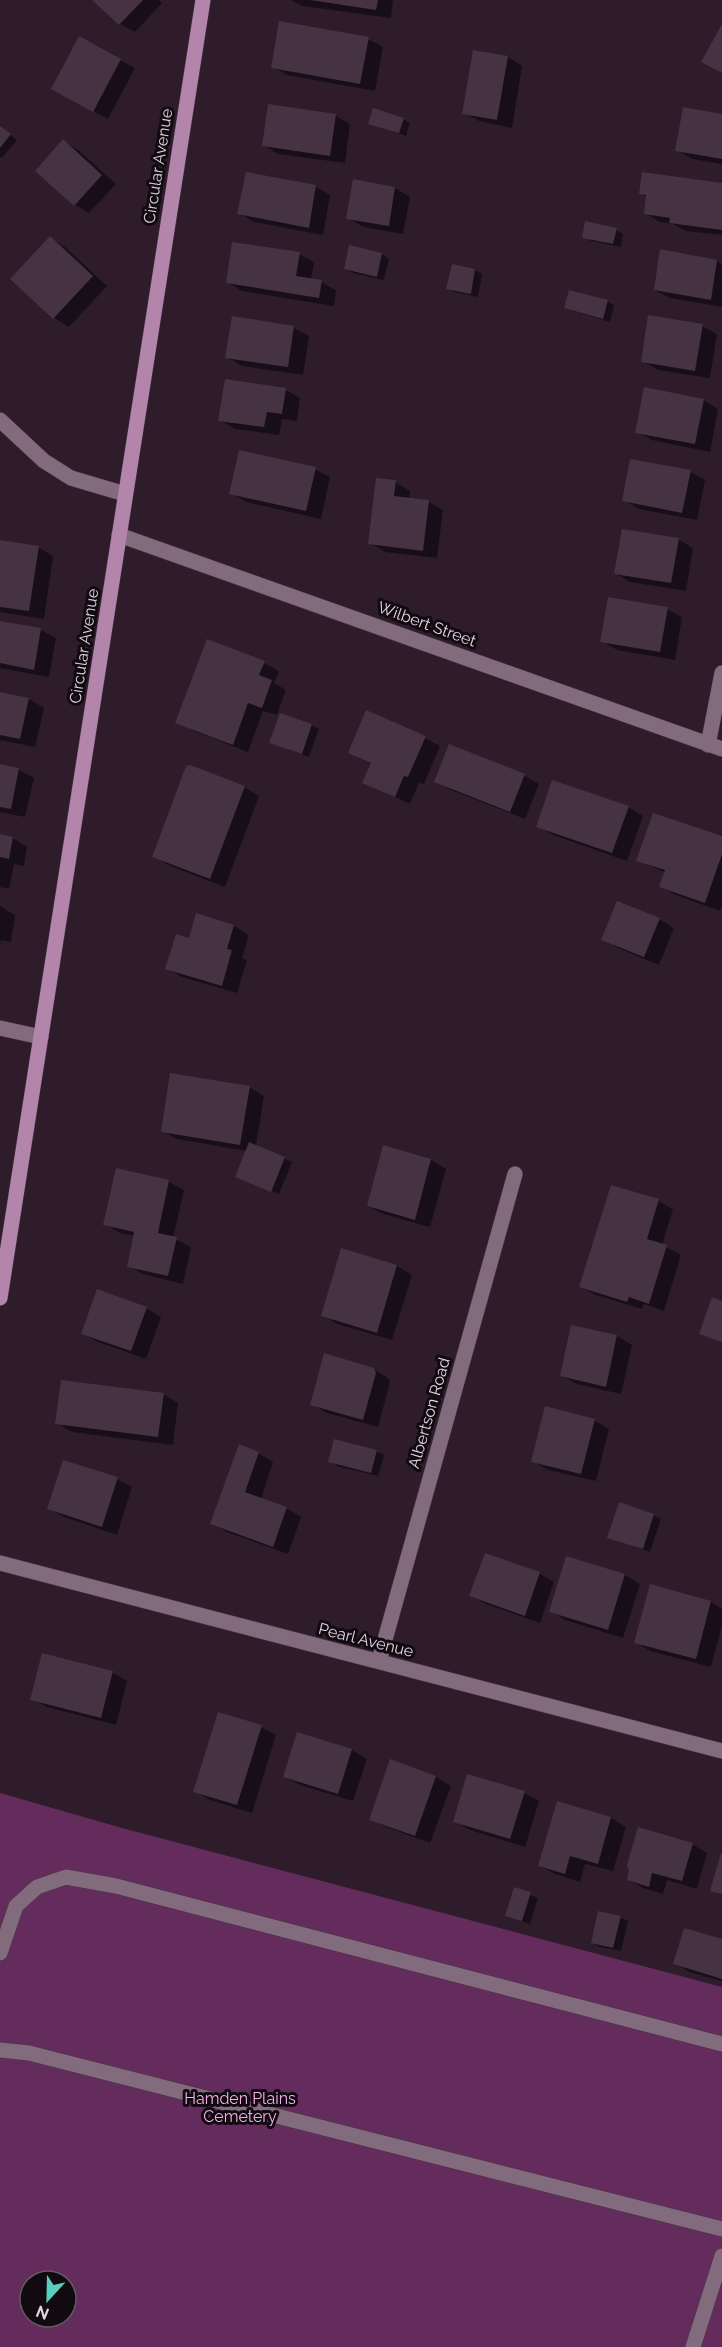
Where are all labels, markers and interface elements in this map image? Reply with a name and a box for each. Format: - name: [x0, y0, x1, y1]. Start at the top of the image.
- street label: Circular Avenue: [140, 107, 176, 225]
- street label: Circular Avenue: [66, 587, 102, 705]
- street label: Wilbert Street: [375, 597, 479, 651]
- street label: Albertson Road: [404, 1355, 454, 1471]
- street label: Pearl Avenue: [317, 1619, 415, 1661]
- park label: Hamden Plains Cemetery: [184, 2089, 296, 2126]
- north arrow: [18, 2269, 78, 2329]
- text: N: [33, 2301, 52, 2324]

